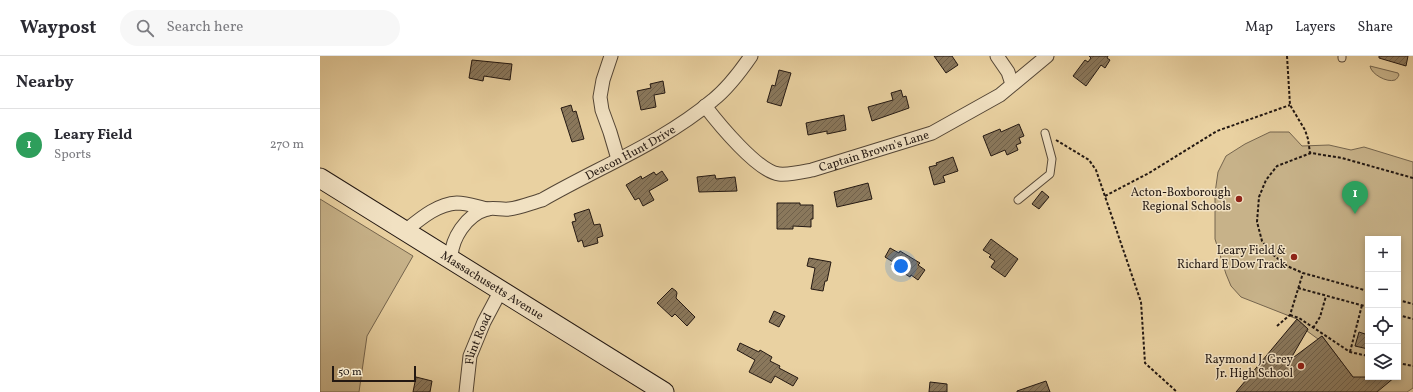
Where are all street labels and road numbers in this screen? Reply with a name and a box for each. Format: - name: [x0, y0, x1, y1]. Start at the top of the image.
- street label: Deacon Hunt Drive: [583, 122, 679, 184]
- street label: Captain Brown's Lane: [817, 127, 931, 176]
- street label: Massachusetts Avenue: [437, 248, 547, 324]
- street label: Flint Road: [462, 310, 496, 366]

